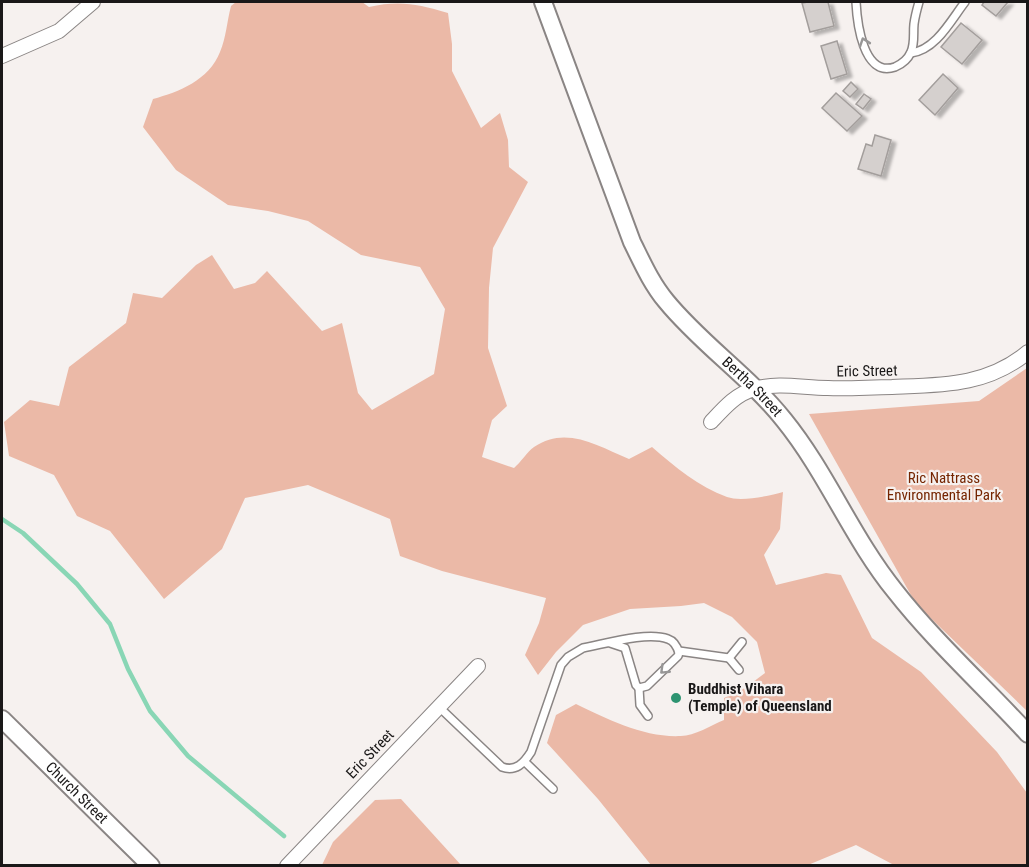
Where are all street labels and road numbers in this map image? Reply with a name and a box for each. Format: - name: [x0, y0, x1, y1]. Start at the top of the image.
- street label: Bertha Street: [718, 353, 786, 420]
- street label: Eric Street: [836, 361, 898, 381]
- street label: Eric Street: [342, 726, 398, 782]
- street label: Church Street: [42, 758, 112, 827]

